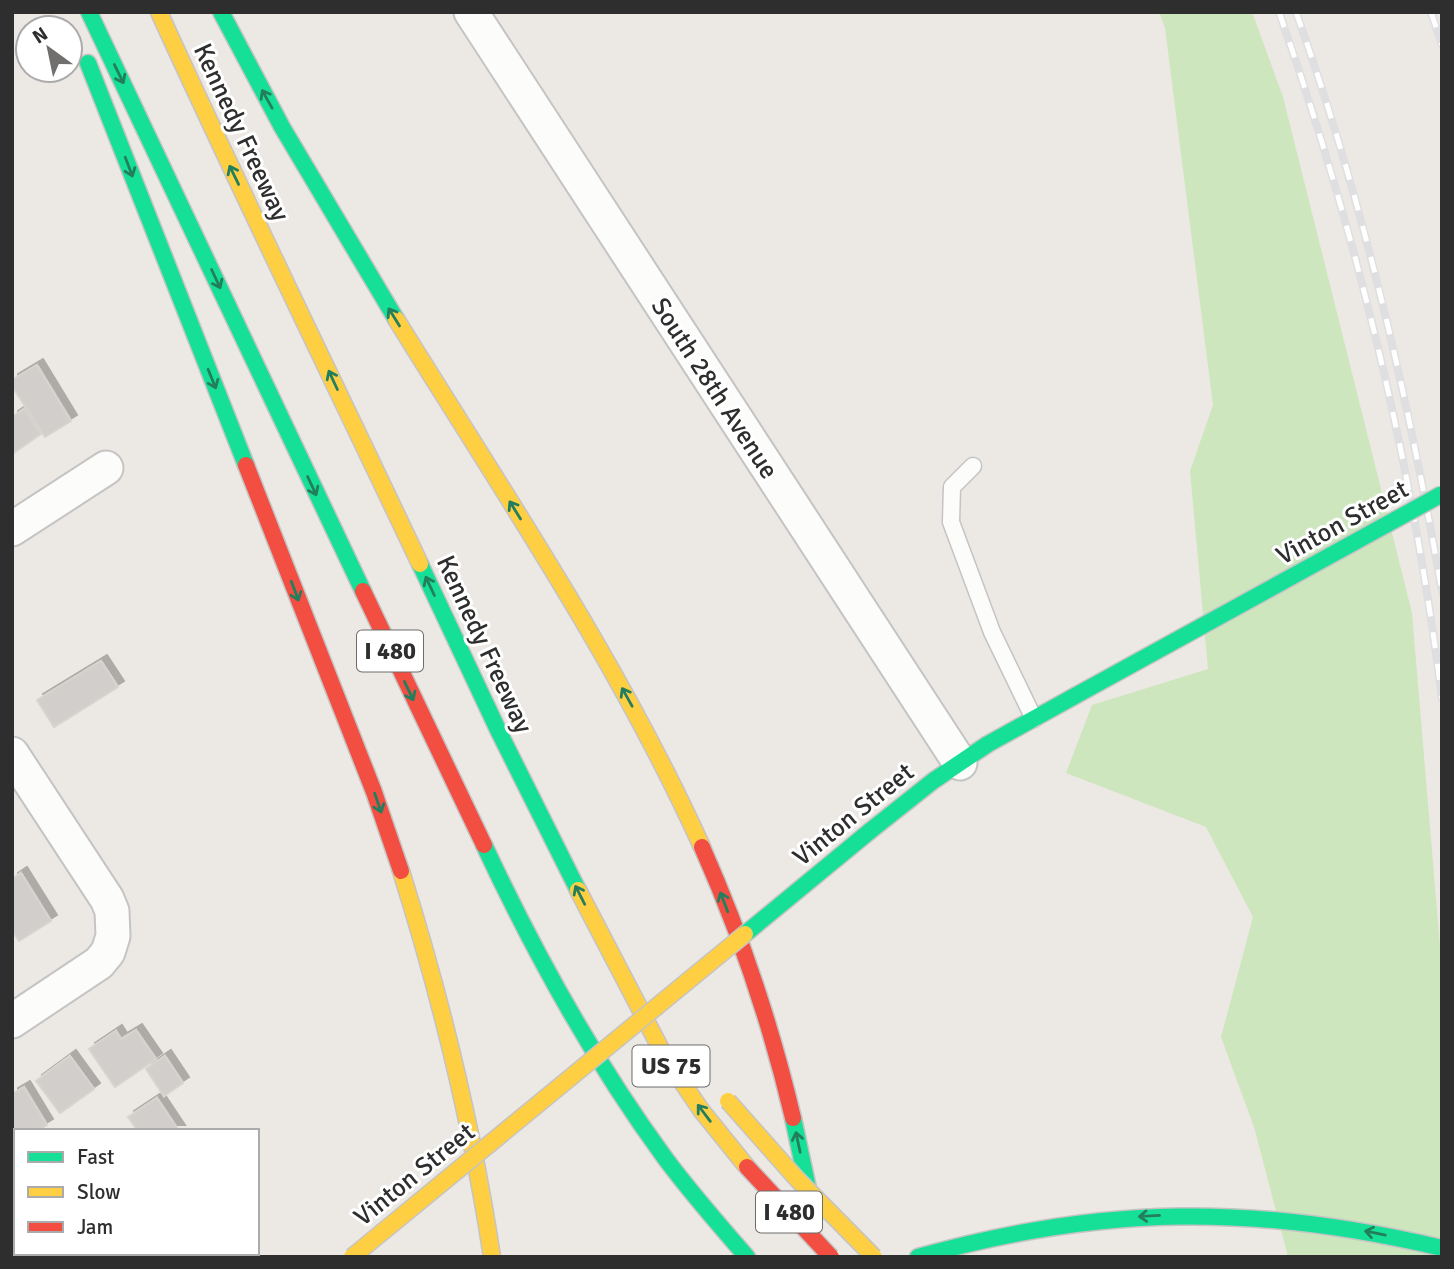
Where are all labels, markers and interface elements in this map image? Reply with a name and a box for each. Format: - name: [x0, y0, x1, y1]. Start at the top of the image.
- north arrow: [14, 14, 84, 84]
- text: N: [28, 22, 52, 49]
- street label: Kennedy Freeway: [186, 38, 296, 226]
- one-way arrow: [112, 63, 126, 84]
- one-way arrow: [260, 90, 274, 110]
- one-way arrow: [123, 156, 136, 178]
- one-way arrow: [226, 165, 240, 186]
- one-way arrow: [210, 268, 223, 290]
- street label: South 28th Avenue: [644, 292, 785, 485]
- one-way arrow: [387, 307, 401, 327]
- one-way arrow: [206, 368, 219, 389]
- one-way arrow: [326, 370, 339, 391]
- street label: Vinton Street: [1271, 473, 1414, 572]
- one-way arrow: [307, 475, 320, 496]
- one-way arrow: [508, 500, 522, 520]
- street label: Kennedy Freeway: [429, 550, 539, 738]
- one-way arrow: [423, 575, 436, 597]
- one-way arrow: [290, 579, 303, 601]
- road number: I 480: [357, 630, 423, 672]
- one-way arrow: [403, 680, 416, 702]
- one-way arrow: [620, 687, 634, 707]
- street label: Vinton Street: [787, 756, 921, 873]
- one-way arrow: [373, 791, 385, 813]
- one-way arrow: [573, 885, 586, 906]
- one-way arrow: [717, 891, 730, 913]
- road number: US 75: [632, 1046, 710, 1086]
- one-way arrow: [697, 1105, 712, 1123]
- street label: Vinton Street: [348, 1116, 482, 1233]
- legend: [14, 1129, 259, 1255]
- one-way arrow: [791, 1131, 805, 1154]
- text: Fast: [77, 1144, 114, 1170]
- text: Slow: [77, 1179, 121, 1205]
- road number: I 480: [756, 1192, 822, 1232]
- one-way arrow: [1138, 1210, 1161, 1223]
- text: Jam: [77, 1214, 113, 1240]
- one-way arrow: [1364, 1225, 1387, 1239]

